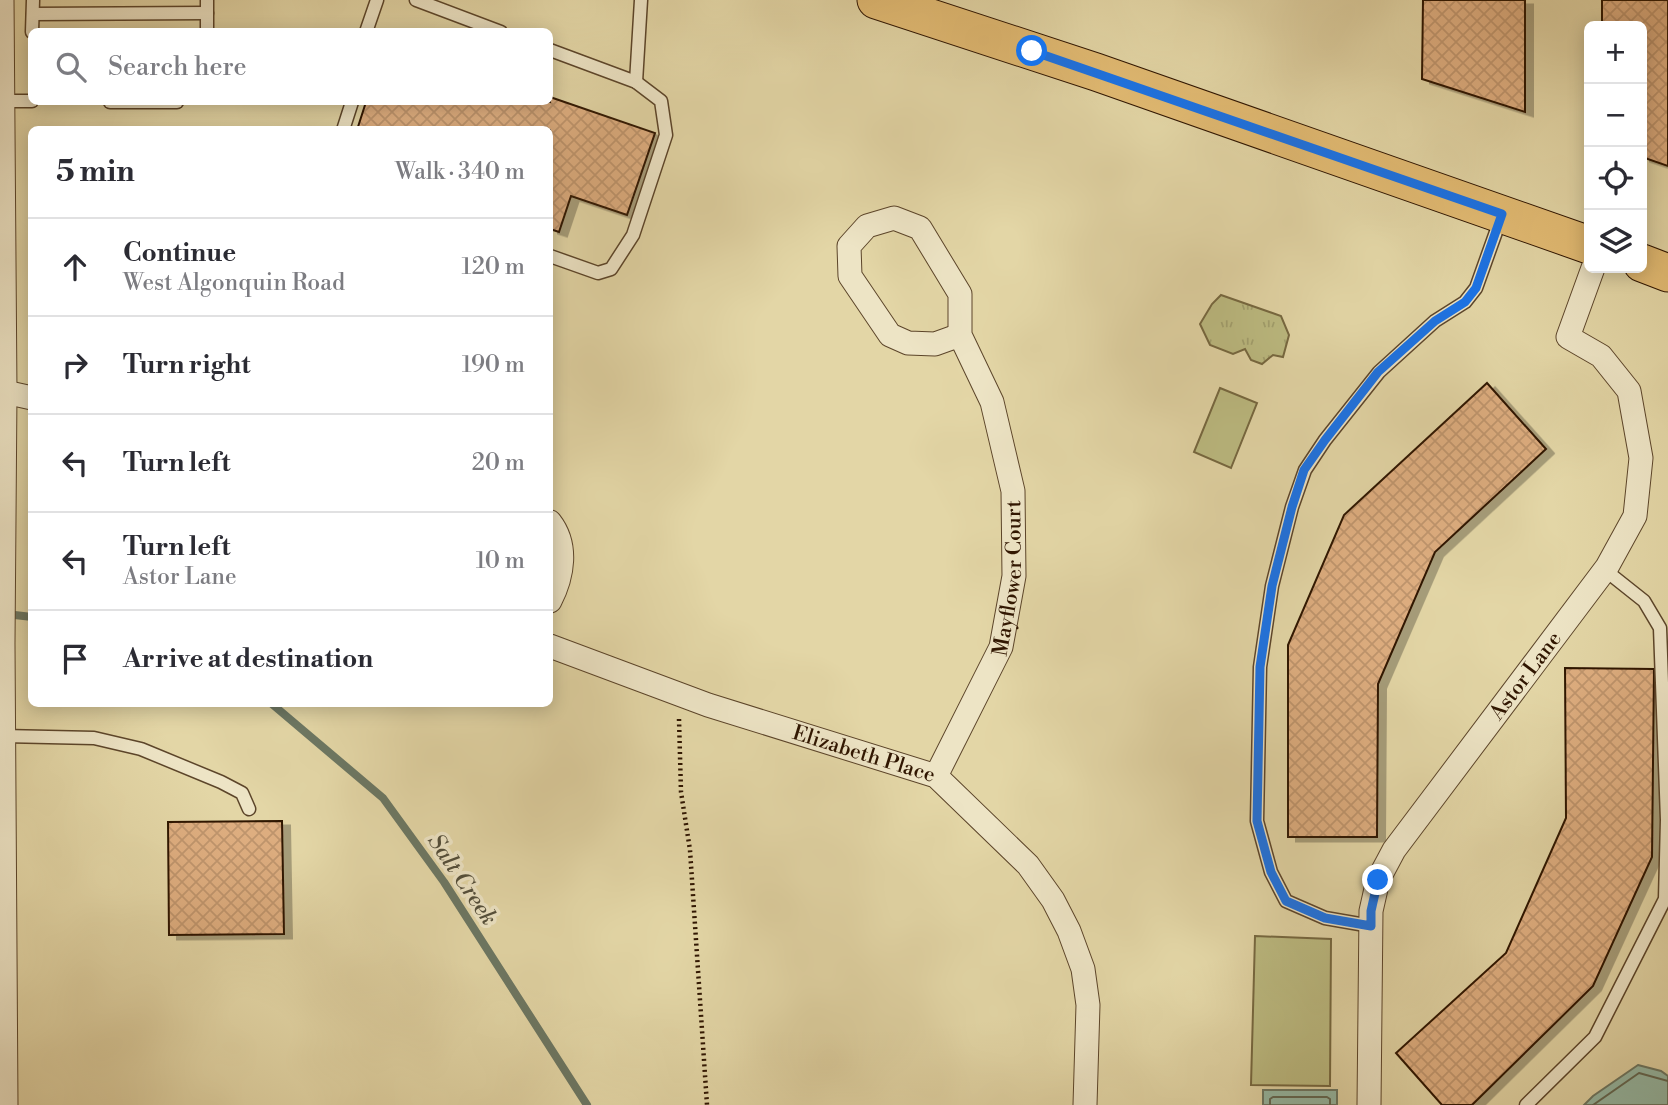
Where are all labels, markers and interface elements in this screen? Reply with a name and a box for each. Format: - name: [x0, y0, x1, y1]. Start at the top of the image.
- map controls: [1584, 21, 1647, 273]
- button: +: [1584, 21, 1647, 84]
- search box: [28, 28, 553, 105]
- route start: [1016, 35, 1047, 66]
- icon: search: [52, 48, 90, 86]
- text: Search here: [108, 51, 247, 83]
- button: −: [1584, 84, 1647, 147]
- button: locate: [1584, 147, 1647, 210]
- text: 5 min: [56, 153, 135, 191]
- text: Walk · 340 m: [395, 158, 525, 186]
- button: layers: [1584, 210, 1647, 273]
- text: Continue: [123, 237, 236, 269]
- icon: ahead: [56, 248, 94, 286]
- text: 120 m: [461, 253, 525, 281]
- text: West Algonquin Road: [123, 269, 345, 297]
- icon: right: [56, 346, 94, 384]
- text: Turn right: [123, 349, 251, 381]
- text: 190 m: [462, 351, 525, 379]
- icon: left: [56, 444, 94, 482]
- text: Turn left: [123, 447, 231, 479]
- text: 20 m: [472, 449, 525, 477]
- street label: Mayflower Court: [988, 499, 1028, 658]
- text: Turn left: [123, 531, 231, 563]
- icon: left: [56, 542, 94, 580]
- text: 10 m: [476, 547, 525, 575]
- text: Astor Lane: [123, 563, 237, 591]
- street label: Astor Lane: [1484, 627, 1568, 726]
- icon: arrive: [56, 640, 94, 678]
- text: Arrive at destination: [123, 643, 373, 675]
- street label: Elizabeth Place: [789, 720, 938, 789]
- water label: Salt Creek: [421, 828, 503, 931]
- route end: [1362, 864, 1393, 895]

